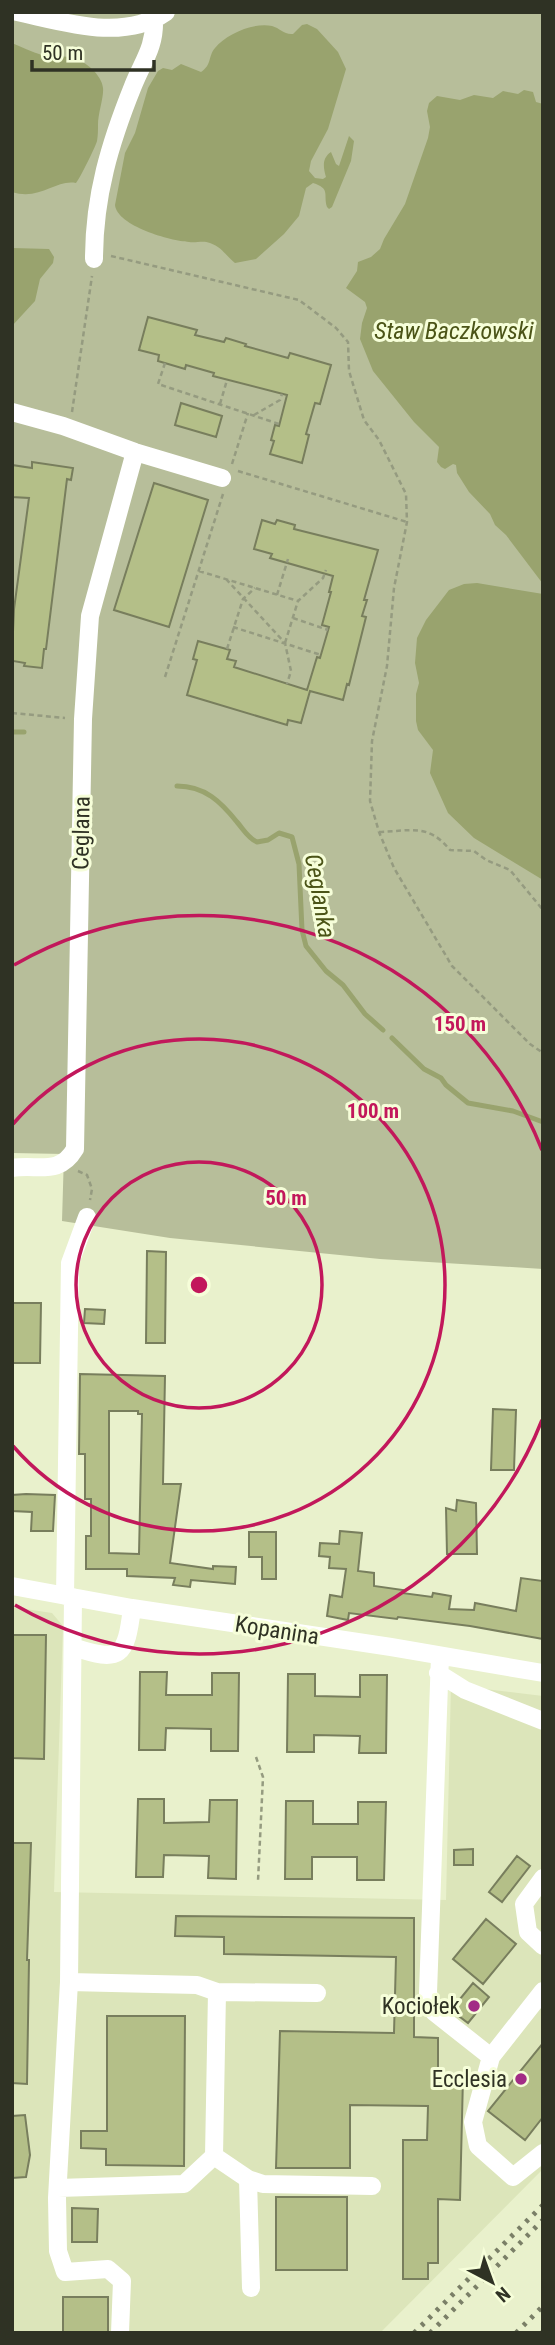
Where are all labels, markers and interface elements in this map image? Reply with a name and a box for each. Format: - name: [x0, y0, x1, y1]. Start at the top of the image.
- scale bar: [32, 28, 154, 72]
- text: 50 m: [42, 41, 83, 65]
- water label: Staw Baczkowski: [374, 317, 534, 345]
- street label: Ceglana: [67, 796, 96, 870]
- water label: Ceglanka: [299, 852, 341, 940]
- text: 150 m: [434, 1012, 486, 1036]
- text: 100 m: [347, 1099, 399, 1123]
- text: 50 m: [265, 1186, 307, 1210]
- centre of rings: [187, 1273, 211, 1297]
- street label: Kopanina: [233, 1611, 321, 1650]
- place label: Kociołek: [382, 1993, 461, 2020]
- marker: Kociołek: [466, 1998, 482, 2014]
- place label: Ecclesia: [432, 2066, 507, 2093]
- marker: Ecclesia: [513, 2071, 529, 2087]
- north arrow: [457, 2247, 527, 2317]
- text: N: [491, 2282, 515, 2307]

